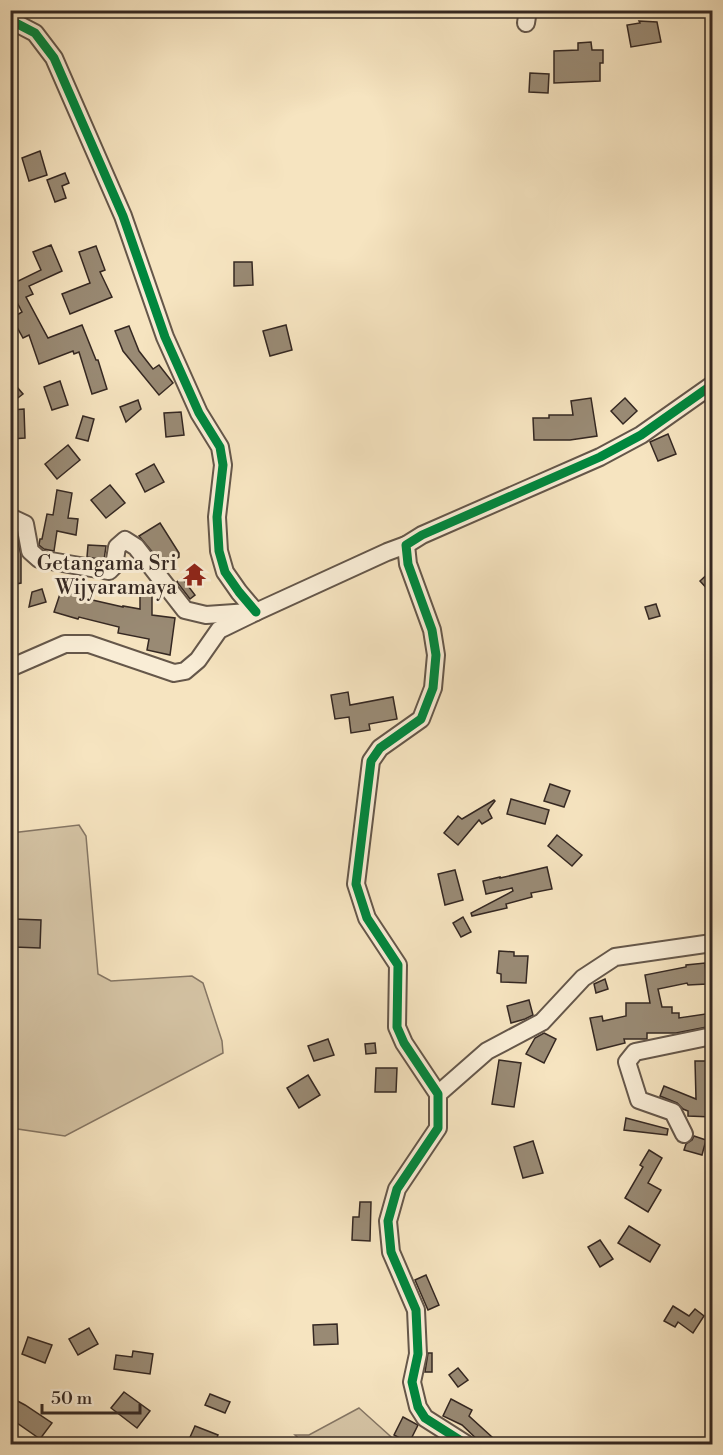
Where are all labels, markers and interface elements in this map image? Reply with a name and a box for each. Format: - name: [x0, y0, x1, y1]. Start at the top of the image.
- place label: Getangama Sri Wijyaramaya: [37, 551, 177, 601]
- temple icon: Getangama Sri Wijyaramaya: [182, 562, 208, 588]
- scale bar: [42, 1377, 140, 1415]
- text: 50 m: [51, 1387, 93, 1410]

